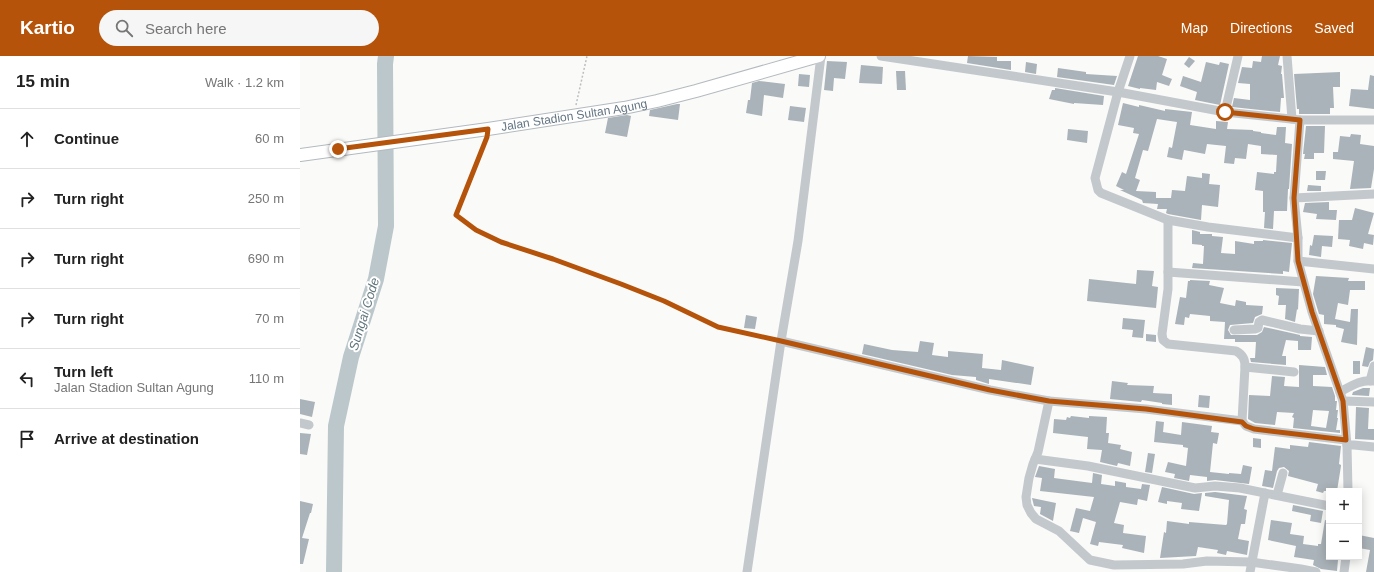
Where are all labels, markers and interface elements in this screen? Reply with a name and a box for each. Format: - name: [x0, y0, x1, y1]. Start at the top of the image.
- search box: [99, 10, 379, 46]
- text: Kartio: [20, 17, 75, 38]
- icon: search: [113, 17, 135, 39]
- text: Search here: [145, 20, 227, 37]
- text: Map: [1181, 20, 1208, 36]
- text: Directions: [1230, 20, 1292, 36]
- text: Saved: [1314, 20, 1354, 36]
- text: 15 min: [16, 72, 70, 91]
- text: Walk · 1.2 km: [205, 75, 284, 90]
- street label: Jalan Stadion Sultan Agung: [500, 96, 648, 134]
- route start: [1216, 103, 1234, 121]
- icon: ahead: [16, 128, 38, 150]
- text: Continue: [54, 130, 119, 147]
- text: 60 m: [255, 131, 284, 146]
- route end: [329, 140, 347, 158]
- icon: right: [16, 188, 38, 210]
- text: Turn right: [54, 190, 124, 207]
- text: 250 m: [248, 191, 284, 206]
- icon: right: [16, 248, 38, 270]
- text: Turn right: [54, 250, 124, 267]
- text: 690 m: [248, 251, 284, 266]
- water label: Sungai Code: [346, 276, 382, 352]
- icon: right: [16, 308, 38, 330]
- text: Turn right: [54, 310, 124, 327]
- text: 70 m: [255, 311, 284, 326]
- text: Turn left: [54, 363, 113, 380]
- icon: left: [16, 368, 38, 390]
- text: 110 m: [249, 371, 284, 386]
- text: Jalan Stadion Sultan Agung: [54, 380, 214, 395]
- icon: arrive: [16, 428, 38, 450]
- text: Arrive at destination: [54, 430, 199, 447]
- map controls: [1326, 488, 1362, 560]
- button: +: [1326, 488, 1362, 524]
- button: −: [1326, 524, 1362, 560]

